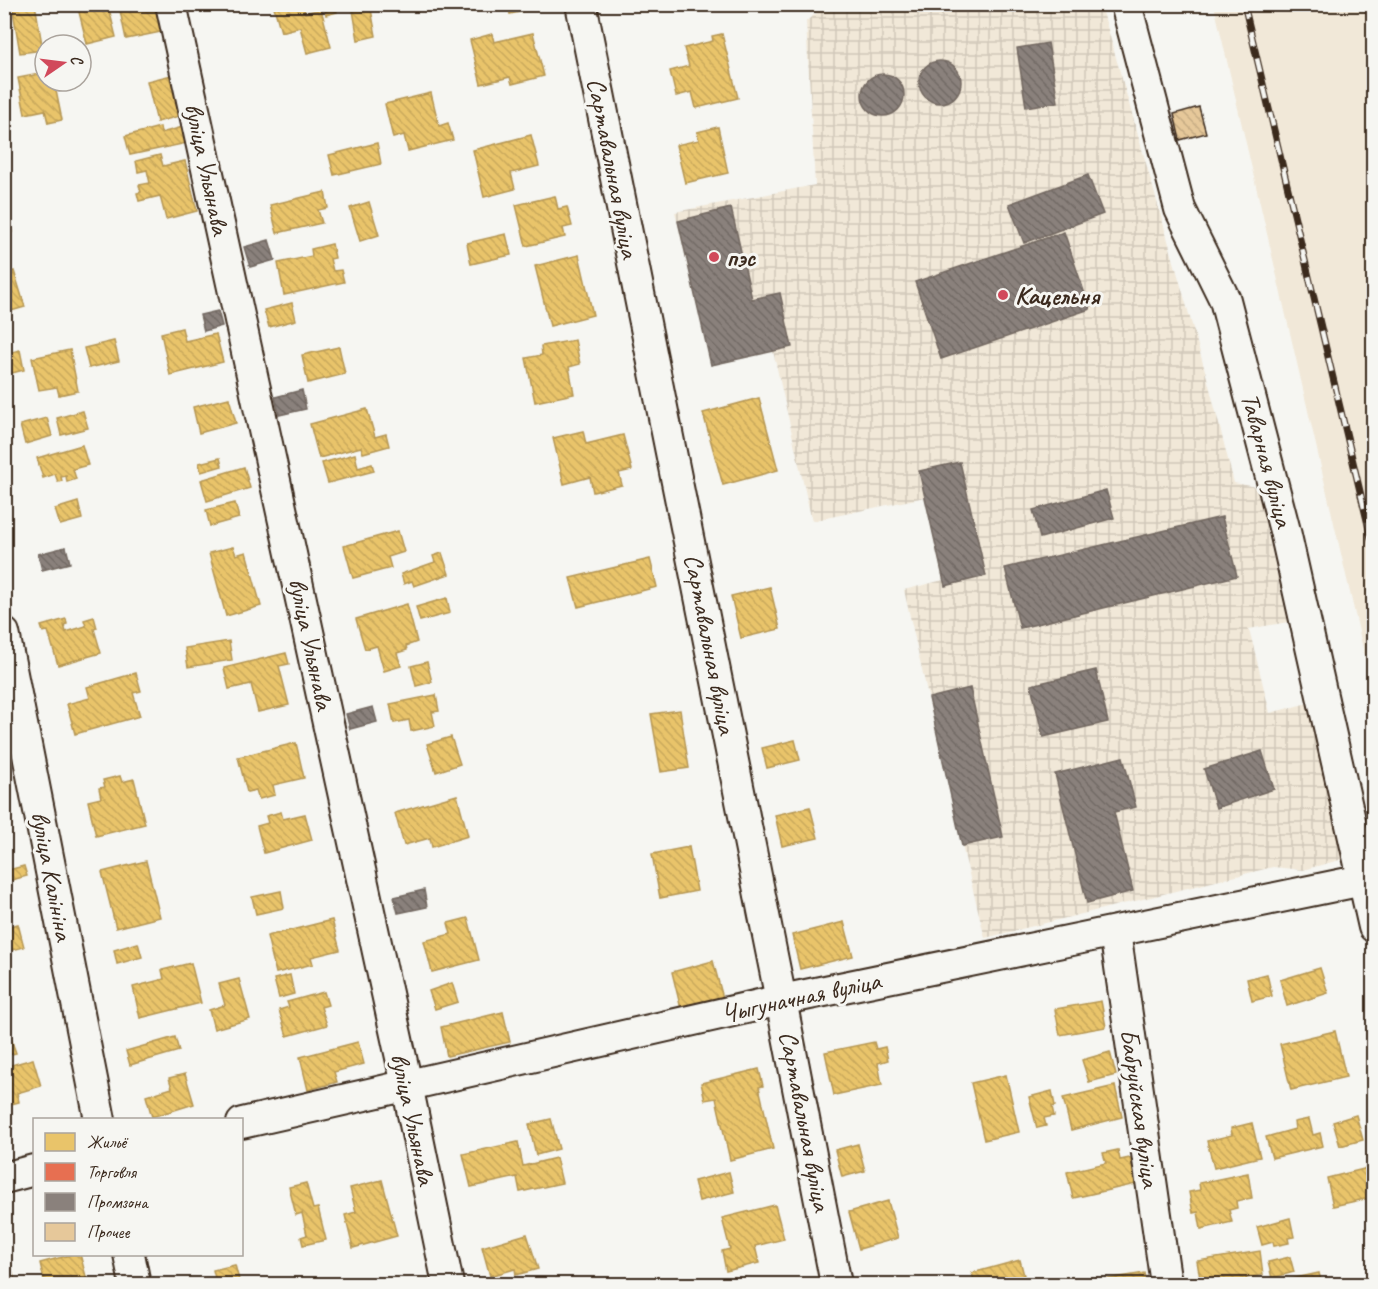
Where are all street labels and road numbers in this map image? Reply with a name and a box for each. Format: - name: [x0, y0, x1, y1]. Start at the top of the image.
- street label: Сартавальная вуліца: [579, 75, 647, 262]
- street label: вуліца Ульянава: [177, 100, 237, 239]
- street label: Таварная вуліца: [1233, 389, 1301, 532]
- street label: Сартавальная вуліца: [676, 551, 744, 738]
- street label: вуліца Ульянава: [281, 575, 341, 714]
- street label: вуліца Калініна: [23, 809, 81, 945]
- street label: Чыгуначная вуліца: [718, 964, 885, 1030]
- street label: Бабруйская вуліца: [1113, 1027, 1168, 1191]
- street label: Сартавальная вуліца: [771, 1028, 839, 1215]
- street label: вуліца Ульянава: [383, 1050, 443, 1189]

